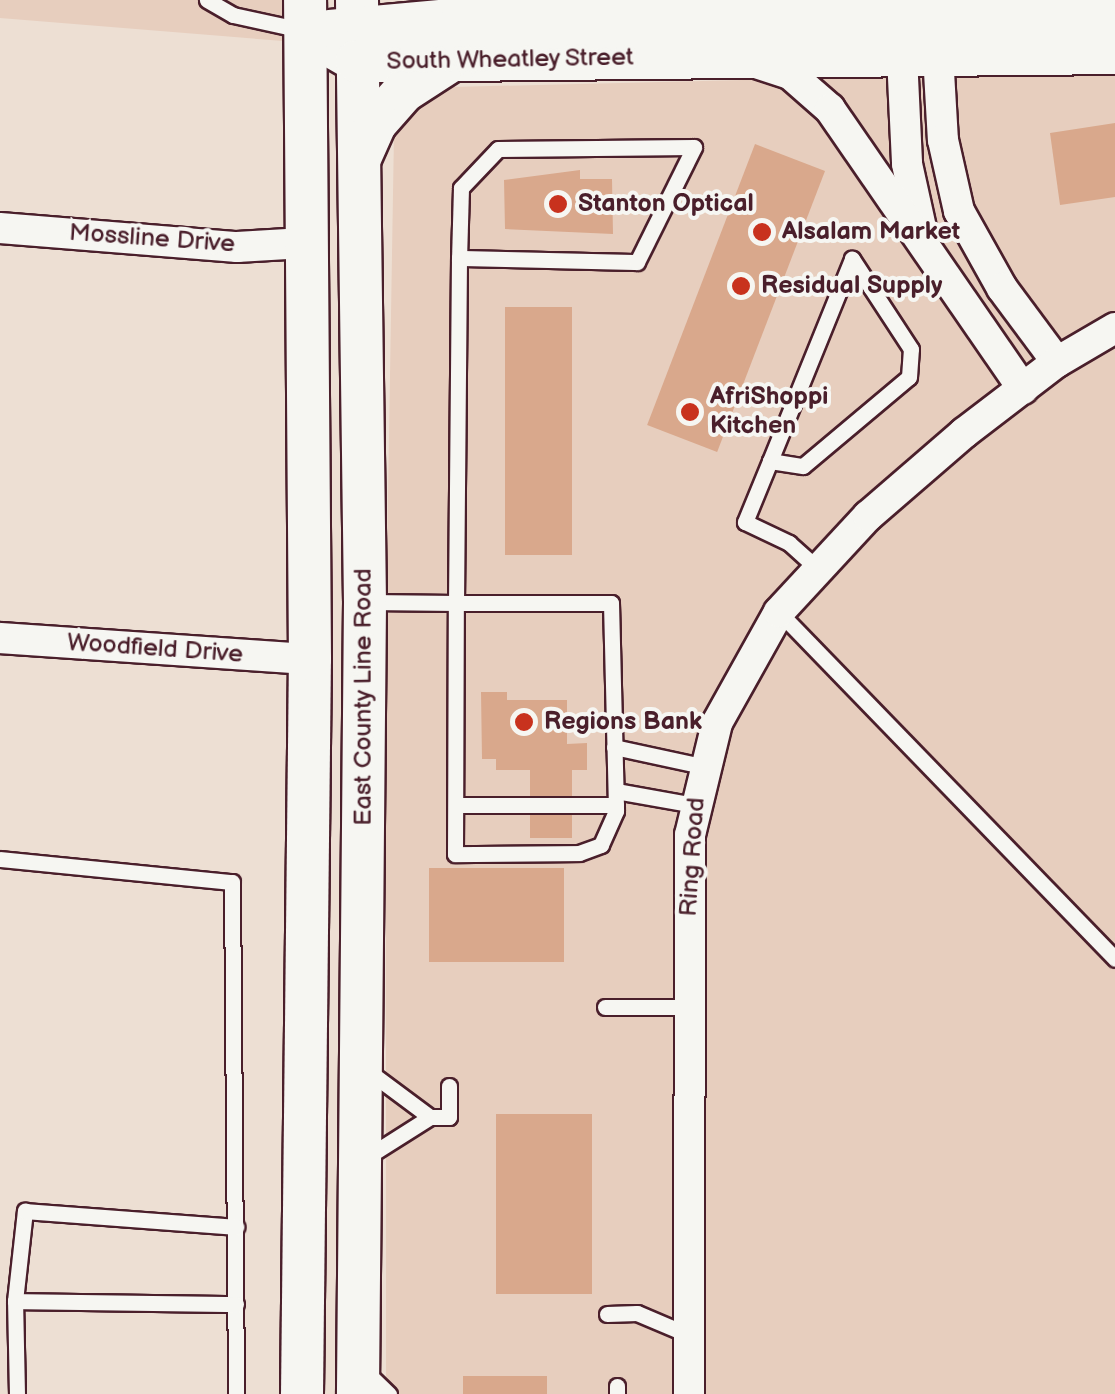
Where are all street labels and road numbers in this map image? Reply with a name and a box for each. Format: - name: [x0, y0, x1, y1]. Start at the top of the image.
- street label: South Wheatley Street: [385, 43, 635, 77]
- street label: Mossline Drive: [68, 218, 236, 260]
- street label: East County Line Road: [349, 567, 379, 827]
- street label: Woodfield Drive: [66, 628, 244, 670]
- street label: Ring Road: [674, 796, 712, 918]

